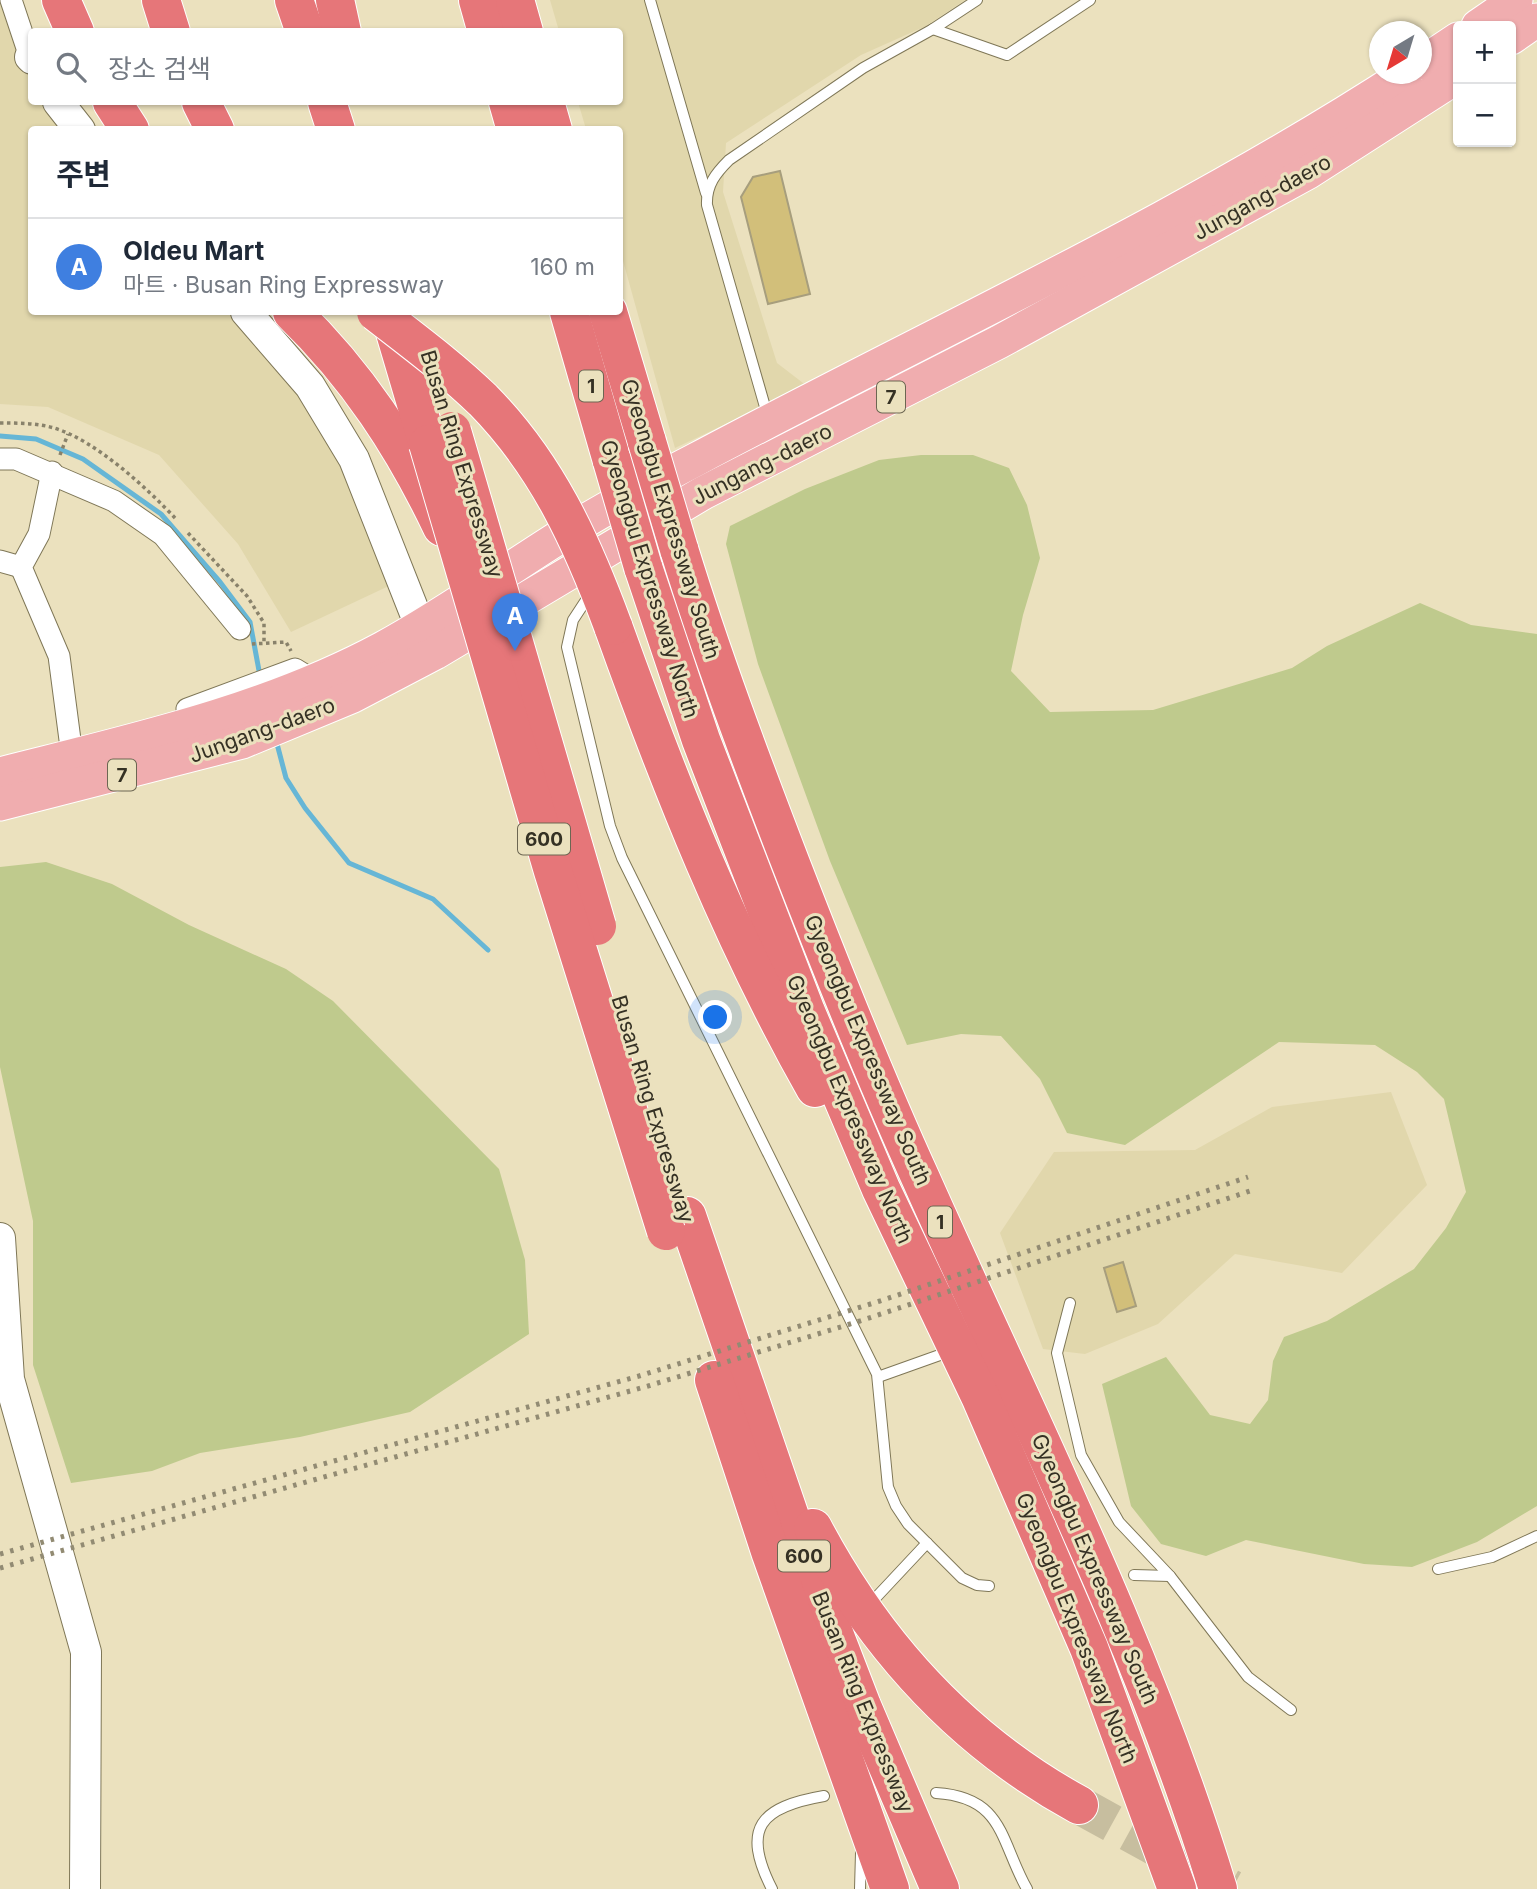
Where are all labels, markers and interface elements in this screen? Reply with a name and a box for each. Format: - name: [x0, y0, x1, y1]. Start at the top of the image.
- north arrow: [1369, 21, 1432, 84]
- map controls: [1453, 21, 1516, 147]
- button: +: [1453, 21, 1516, 84]
- search box: [28, 28, 623, 105]
- icon: search: [52, 48, 90, 86]
- text: 장소 검색: [108, 53, 211, 84]
- button: −: [1453, 84, 1516, 147]
- street label: Jungang-daero: [1189, 149, 1335, 245]
- text: 주변: [56, 156, 111, 192]
- text: Oldeu Mart: [123, 235, 264, 266]
- text: A: [70, 253, 88, 281]
- text: 160 m: [530, 253, 595, 281]
- text: 마트 · Busan Ring Expressway: [123, 271, 444, 299]
- street label: Busan Ring Expressway: [415, 347, 509, 581]
- road number: 1: [579, 370, 603, 402]
- street label: Gyeongbu Expressway South: [616, 376, 726, 662]
- road number: 7: [877, 382, 905, 412]
- street label: Jungang-daero: [688, 418, 836, 510]
- street label: Gyeongbu Expressway North: [596, 437, 704, 721]
- pin: A: [492, 593, 538, 651]
- street label: Jungang-daero: [186, 692, 338, 768]
- road number: 7: [108, 760, 136, 790]
- road number: 600: [518, 824, 570, 854]
- street label: Gyeongbu Expressway South: [800, 911, 936, 1189]
- street label: Gyeongbu Expressway North: [782, 971, 918, 1247]
- street label: Busan Ring Expressway: [606, 992, 700, 1226]
- your location: [698, 1000, 732, 1034]
- road number: 1: [928, 1206, 952, 1238]
- street label: Gyeongbu Expressway South: [1027, 1430, 1163, 1708]
- street label: Gyeongbu Expressway North: [1011, 1489, 1143, 1767]
- road number: 600: [778, 1540, 830, 1572]
- street label: Busan Ring Expressway: [807, 1588, 919, 1817]

